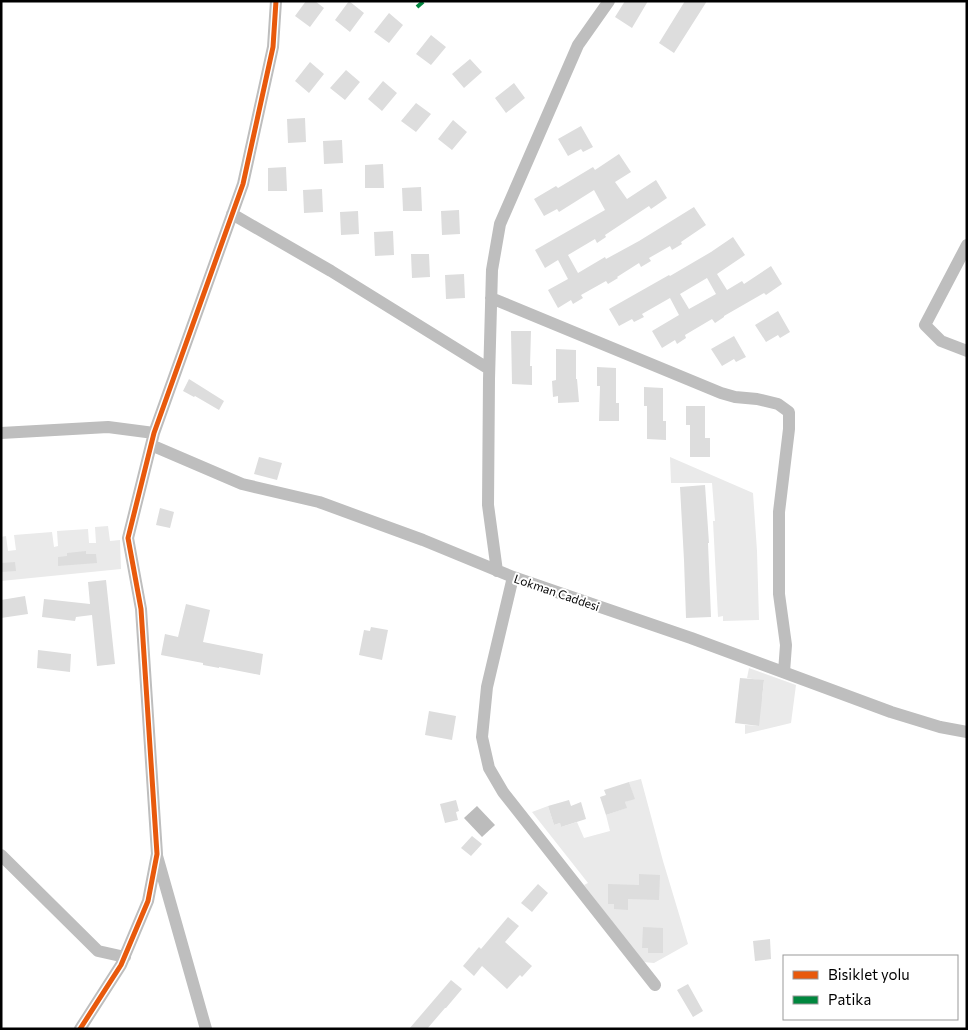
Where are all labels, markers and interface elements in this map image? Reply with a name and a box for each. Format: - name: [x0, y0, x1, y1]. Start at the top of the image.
- street label: Lokman Caddesi: [512, 571, 602, 613]
- legend: [783, 955, 958, 1020]
- text: Bisiklet yolu: [828, 965, 910, 983]
- text: Patika: [828, 990, 871, 1008]

